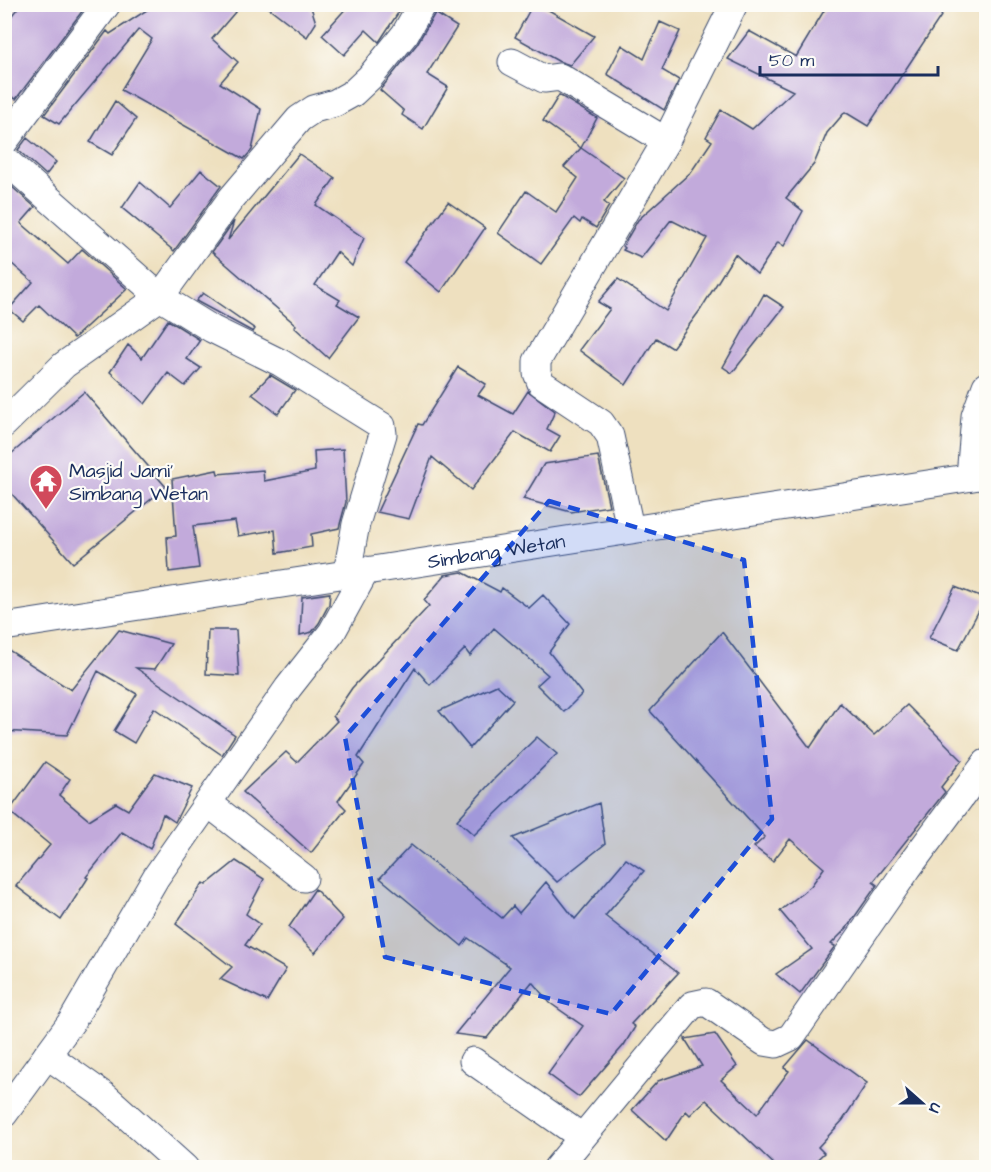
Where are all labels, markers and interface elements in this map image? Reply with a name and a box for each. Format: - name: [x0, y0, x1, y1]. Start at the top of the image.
- scale bar: [760, 39, 938, 77]
- text: 50 m: [769, 48, 814, 73]
- place label: Masjid Jami' Simbang Wetan: [69, 457, 208, 509]
- temple icon: Masjid Jami' Simbang Wetan: [28, 463, 64, 510]
- street label: Simbang Wetan: [425, 527, 567, 576]
- north arrow: [892, 1073, 952, 1133]
- text: U: [923, 1100, 947, 1116]

